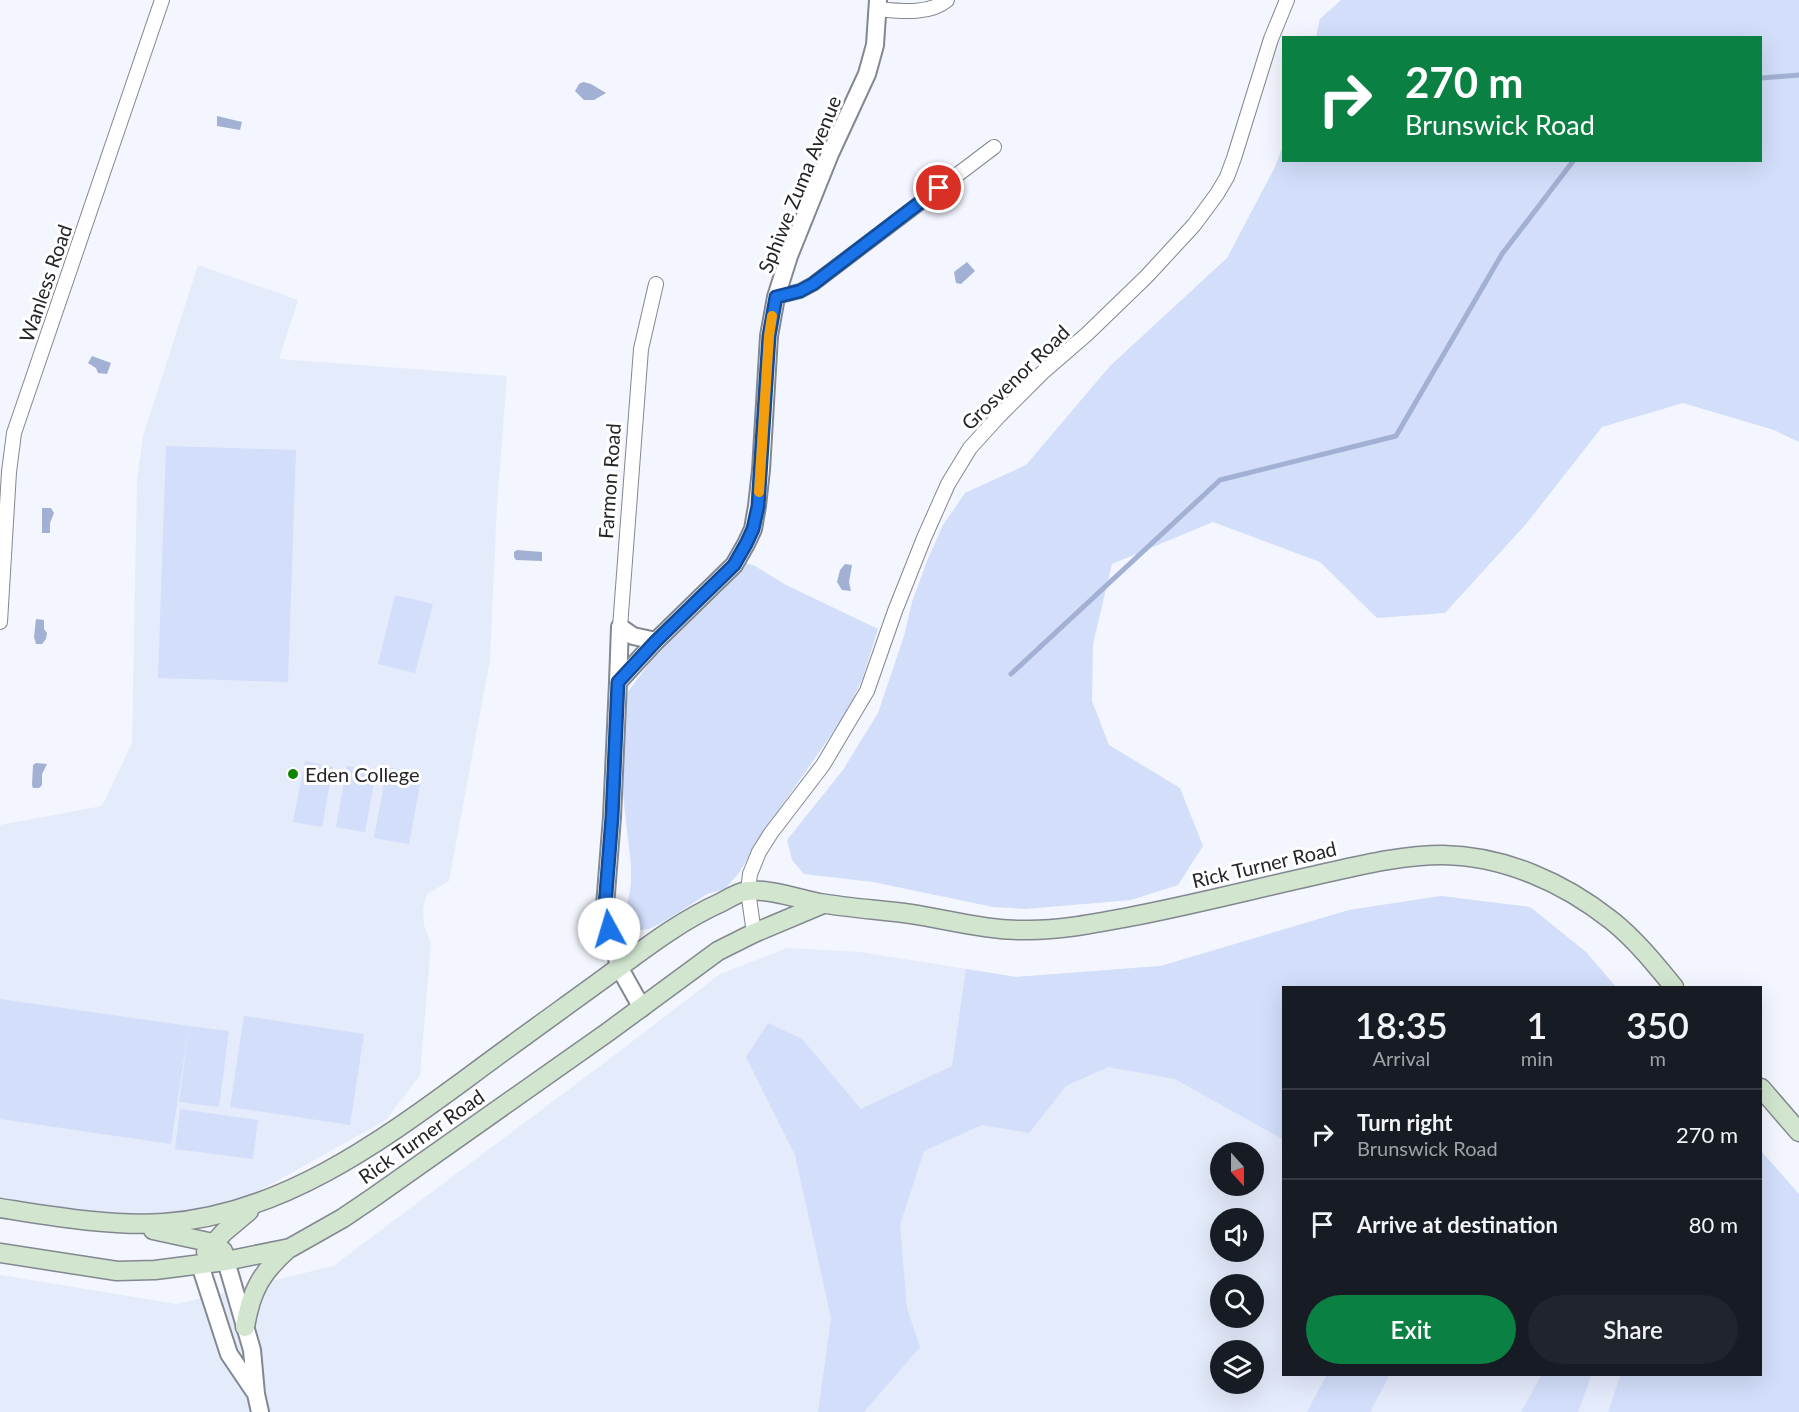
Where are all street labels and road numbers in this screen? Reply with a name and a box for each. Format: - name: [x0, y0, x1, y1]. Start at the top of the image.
- street label: Sphiwe Zuma Avenue: [753, 92, 845, 276]
- street label: Wanless Road: [14, 221, 76, 345]
- street label: Grosvenor Road: [956, 320, 1074, 434]
- street label: Farmon Road: [593, 423, 625, 539]
- street label: Rick Turner Road: [1189, 836, 1339, 892]
- street label: Rick Turner Road: [354, 1084, 488, 1188]

